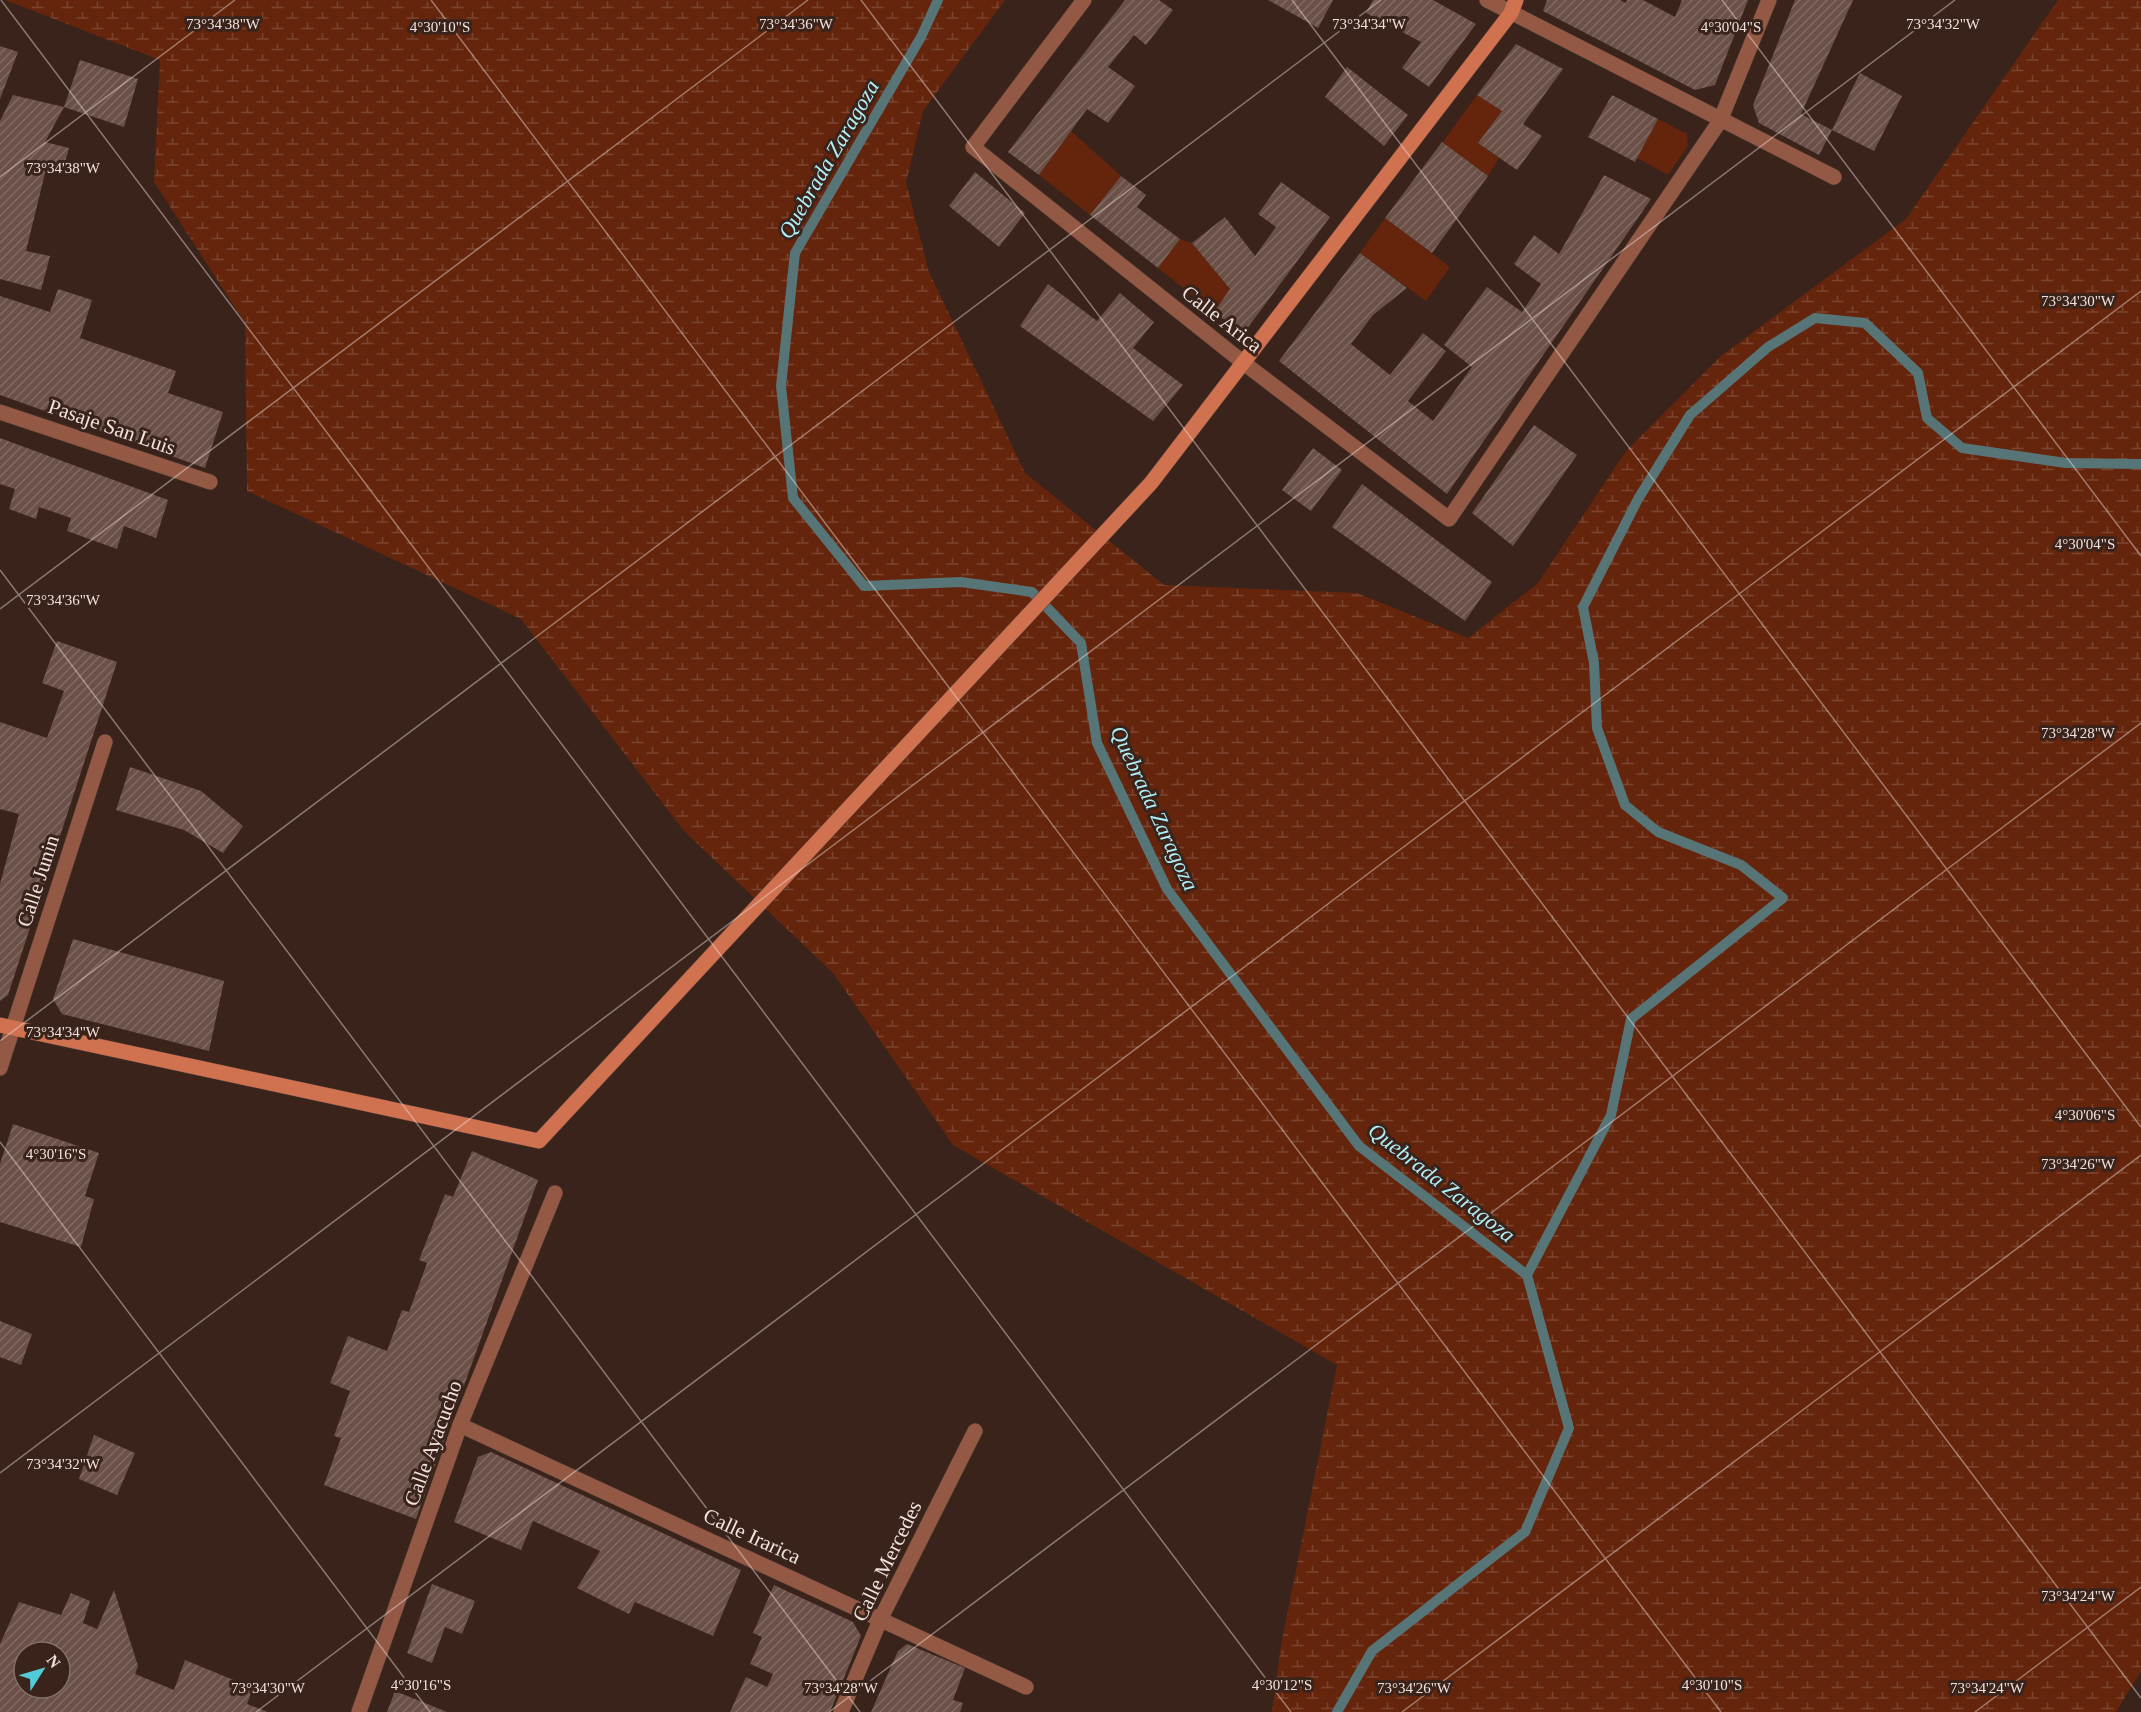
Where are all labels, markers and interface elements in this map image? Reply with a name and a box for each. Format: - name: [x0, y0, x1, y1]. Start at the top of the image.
- text: 73°34'38"W: [186, 16, 261, 32]
- text: 73°34'36"W: [759, 16, 834, 32]
- text: 73°34'34"W: [1332, 16, 1407, 32]
- text: 73°34'32"W: [1906, 16, 1981, 32]
- text: 4°30'10"S: [410, 19, 470, 35]
- text: 4°30'04"S: [1701, 19, 1761, 35]
- water label: Quebrada Zaragoza: [773, 75, 884, 243]
- text: 73°34'38"W: [26, 160, 101, 176]
- street label: Calle Arica: [1177, 280, 1267, 358]
- text: 73°34'30"W: [2041, 293, 2116, 309]
- street label: Pasaje San Luis: [45, 394, 179, 460]
- text: 4°30'04"S: [2055, 536, 2115, 552]
- text: 73°34'36"W: [26, 592, 101, 608]
- water label: Quebrada Zaragoza: [1105, 722, 1204, 895]
- text: 73°34'28"W: [2041, 725, 2116, 741]
- street label: Calle Junin: [12, 832, 64, 930]
- text: 73°34'34"W: [26, 1024, 101, 1040]
- text: 4°30'06"S: [2055, 1107, 2115, 1123]
- water label: Quebrada Zaragoza: [1363, 1117, 1520, 1247]
- text: 4°30'16"S: [26, 1146, 86, 1162]
- text: 73°34'26"W: [2041, 1156, 2116, 1172]
- street label: Calle Ayacucho: [399, 1377, 467, 1509]
- text: 73°34'32"W: [26, 1456, 101, 1472]
- street label: Calle Mercedes: [847, 1497, 927, 1625]
- street label: Calle Irarica: [700, 1503, 805, 1569]
- text: 73°34'24"W: [2041, 1588, 2116, 1604]
- north arrow: [12, 1640, 72, 1700]
- text: N: [43, 1652, 64, 1671]
- text: 4°30'16"S: [391, 1677, 451, 1693]
- text: 4°30'12"S: [1252, 1677, 1312, 1693]
- text: 4°30'10"S: [1682, 1677, 1742, 1693]
- text: 73°34'30"W: [231, 1680, 306, 1696]
- text: 73°34'28"W: [804, 1680, 879, 1696]
- text: 73°34'26"W: [1377, 1680, 1452, 1696]
- text: 73°34'24"W: [1950, 1680, 2025, 1696]

